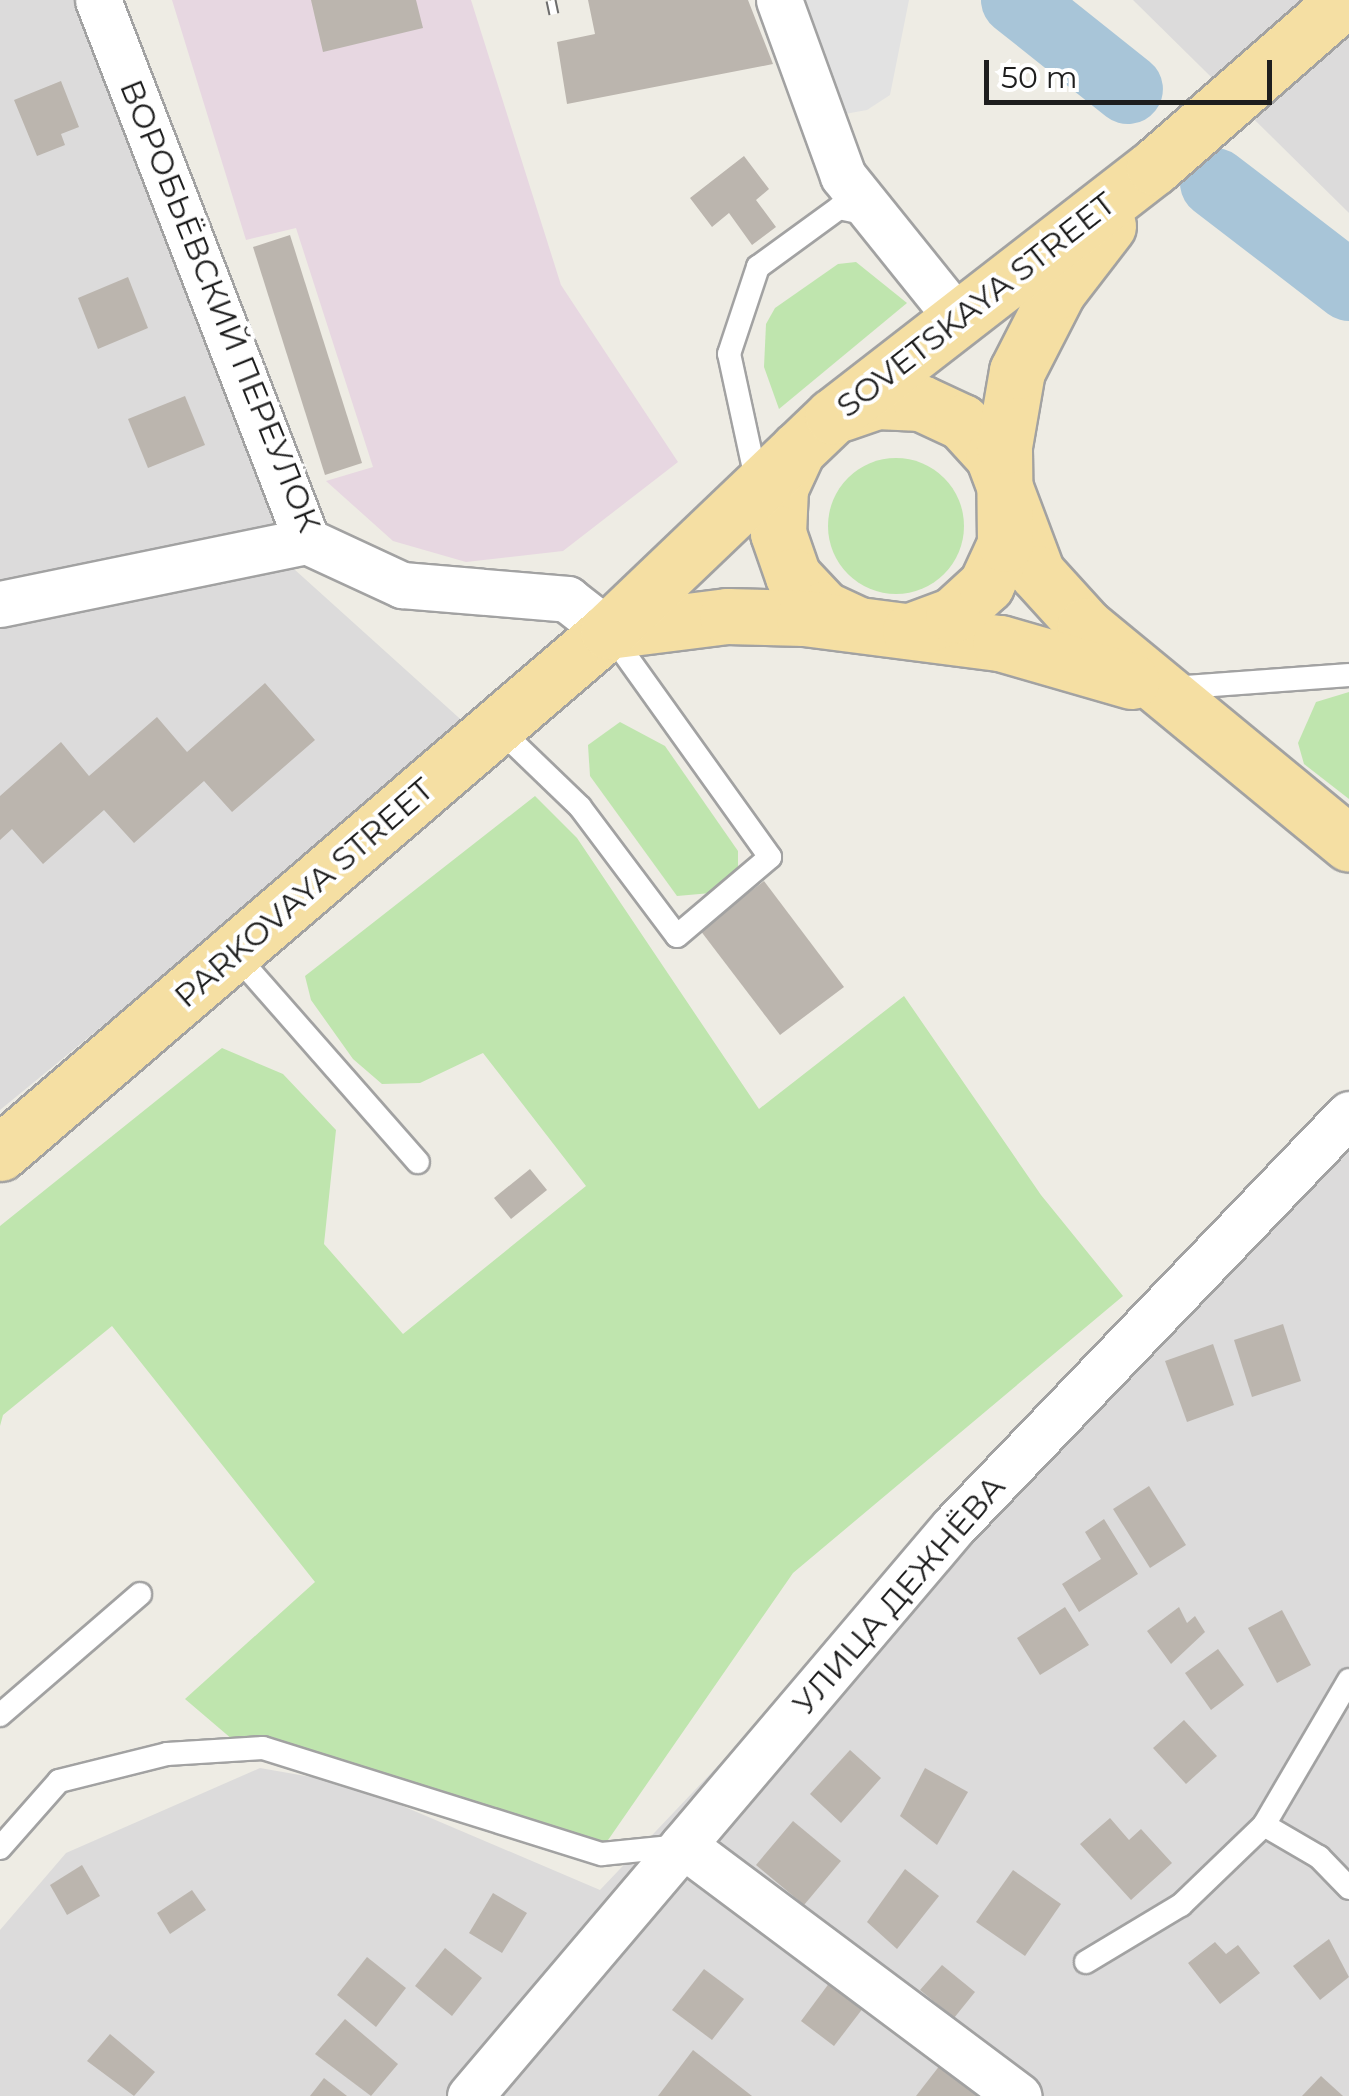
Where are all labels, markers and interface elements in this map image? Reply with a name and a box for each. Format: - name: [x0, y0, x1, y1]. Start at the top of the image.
- scale bar: [989, 40, 1276, 102]
- text: 50 m: [1001, 59, 1078, 96]
- street label: ВОРОБЬЁВСКИЙ ПЕРЕУЛОК: [111, 74, 329, 538]
- street label: SOVETSKAYA STREET: [829, 184, 1123, 426]
- street label: PARKOVAYA STREET: [167, 770, 441, 1016]
- street label: УЛИЦА ДЕЖНЁВА: [785, 1468, 1013, 1722]

